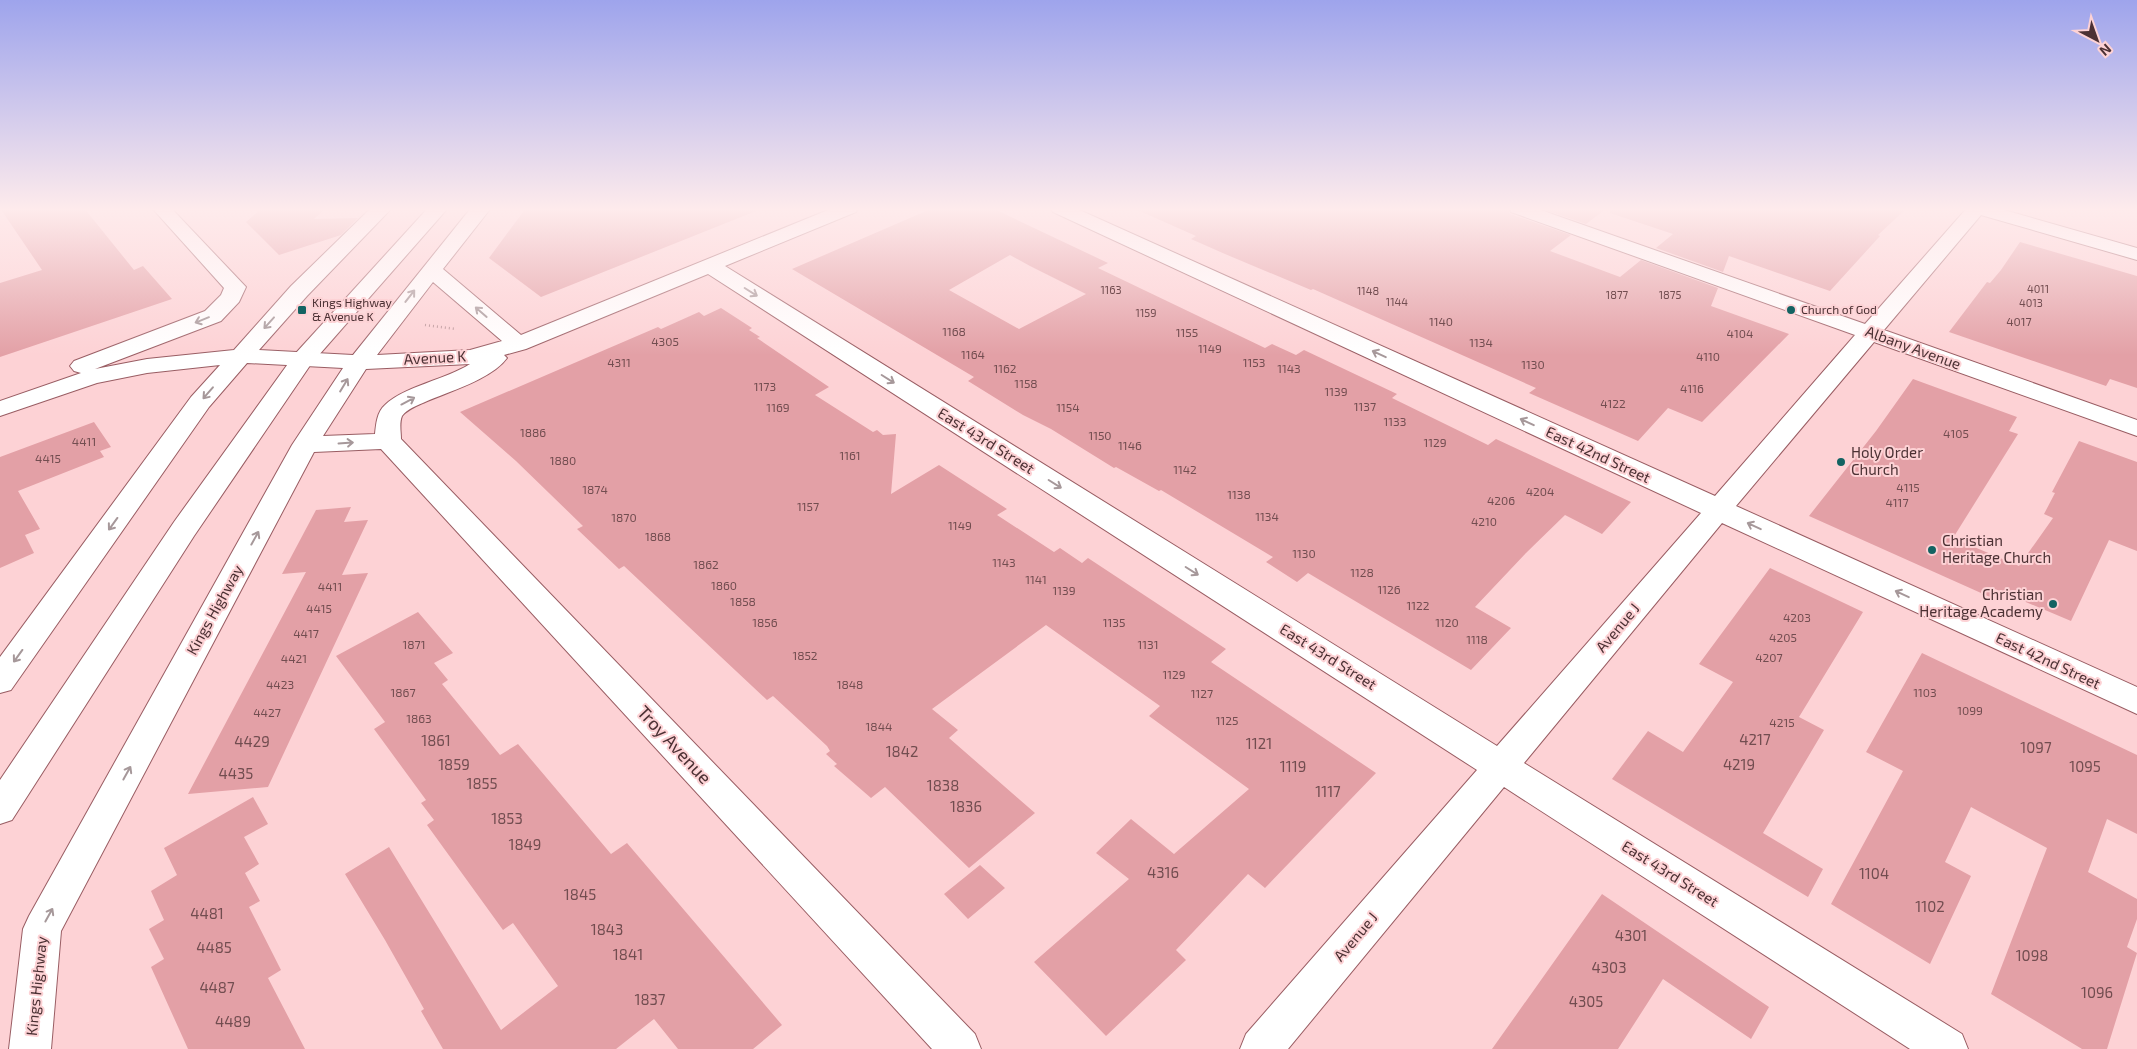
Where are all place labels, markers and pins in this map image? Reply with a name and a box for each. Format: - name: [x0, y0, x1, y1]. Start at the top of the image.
- place label: Kings Highway & Avenue K: [312, 295, 393, 323]
- place label: Church of God: [1801, 302, 1877, 316]
- marker: Kings Highway & Avenue K: [296, 304, 308, 316]
- marker: Church of God: [1785, 304, 1797, 316]
- place label: Holy Order Church: [1851, 443, 1923, 478]
- marker: Holy Order Church: [1835, 456, 1847, 468]
- place label: Christian Heritage Church: [1942, 531, 2051, 566]
- marker: Christian Heritage Church: [1926, 544, 1938, 556]
- place label: Christian Heritage Academy: [1919, 585, 2043, 620]
- marker: Christian Heritage Academy: [2047, 598, 2059, 610]

